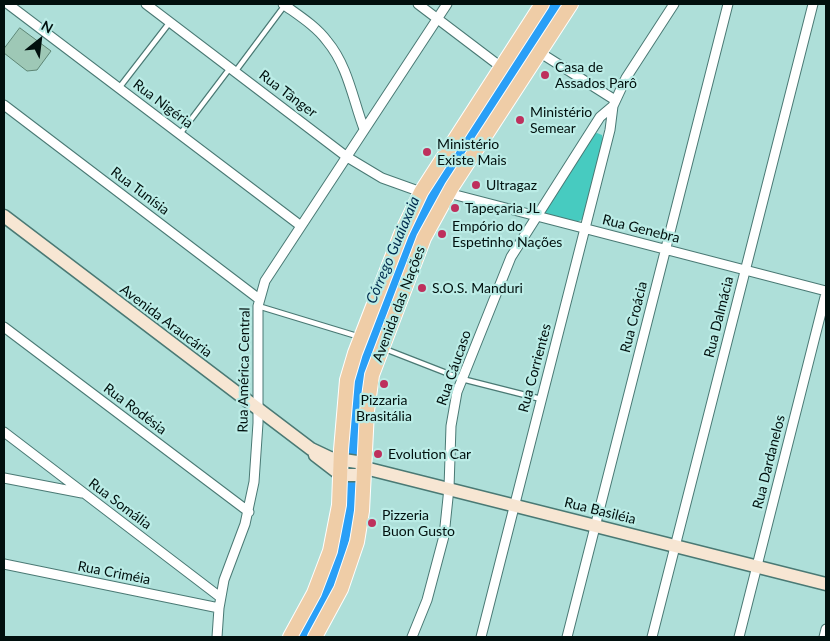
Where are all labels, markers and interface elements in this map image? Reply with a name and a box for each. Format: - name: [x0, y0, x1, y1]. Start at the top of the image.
- north arrow: [15, 15, 65, 65]
- text: N: [39, 16, 56, 36]
- place label: Casa de Assados Parô: [555, 59, 637, 92]
- street label: Rua Tânger: [256, 67, 320, 121]
- marker: Casa de Assados Parô: [539, 69, 551, 81]
- street label: Rua Nigéria: [130, 76, 196, 132]
- place label: Ministério Semear: [530, 104, 592, 136]
- marker: Ministério Semear: [514, 114, 526, 126]
- place label: Ministério Existe Mais: [437, 136, 507, 168]
- marker: Ministério Existe Mais: [421, 146, 433, 158]
- street label: Rua Tunísia: [107, 164, 173, 218]
- place label: Ultragaz: [486, 177, 537, 193]
- marker: Ultragaz: [470, 179, 482, 191]
- water label: Córrego Guaiaxaia: [362, 194, 424, 306]
- place label: Tapeçaria JL: [465, 200, 540, 216]
- marker: Tapeçaria JL: [449, 202, 461, 214]
- street label: Rua Genebra: [600, 211, 682, 247]
- place label: Empório do Espetinho Nações: [452, 218, 562, 250]
- marker: Empório do Espetinho Nações: [436, 228, 448, 240]
- street label: Avenida das Nações: [369, 244, 429, 364]
- street label: Rua Dalmácia: [701, 275, 737, 359]
- place label: S.O.S. Manduri: [432, 280, 523, 296]
- street label: Rua Croácia: [617, 280, 651, 354]
- street label: Avenida Araucária: [117, 281, 215, 361]
- marker: S.O.S. Manduri: [416, 282, 428, 294]
- street label: Rua América Central: [235, 307, 253, 433]
- street label: Rua Corrientes: [515, 322, 555, 414]
- street label: Rua Cáucaso: [433, 328, 475, 408]
- marker: Pizzaria Brasitália: [378, 378, 390, 390]
- street label: Rua Rodésia: [100, 380, 170, 438]
- place label: Pizzaria Brasitália: [356, 392, 412, 424]
- street label: Rua Dardanelos: [749, 413, 789, 511]
- place label: Evolution Car: [388, 446, 471, 462]
- marker: Evolution Car: [372, 448, 384, 460]
- street label: Rua Somália: [85, 475, 155, 533]
- street label: Rua Basiléia: [562, 494, 638, 528]
- place label: Pizzeria Buon Gusto: [382, 507, 455, 540]
- marker: Pizzeria Buon Gusto: [366, 517, 378, 529]
- street label: Rua Criméia: [76, 558, 152, 588]

